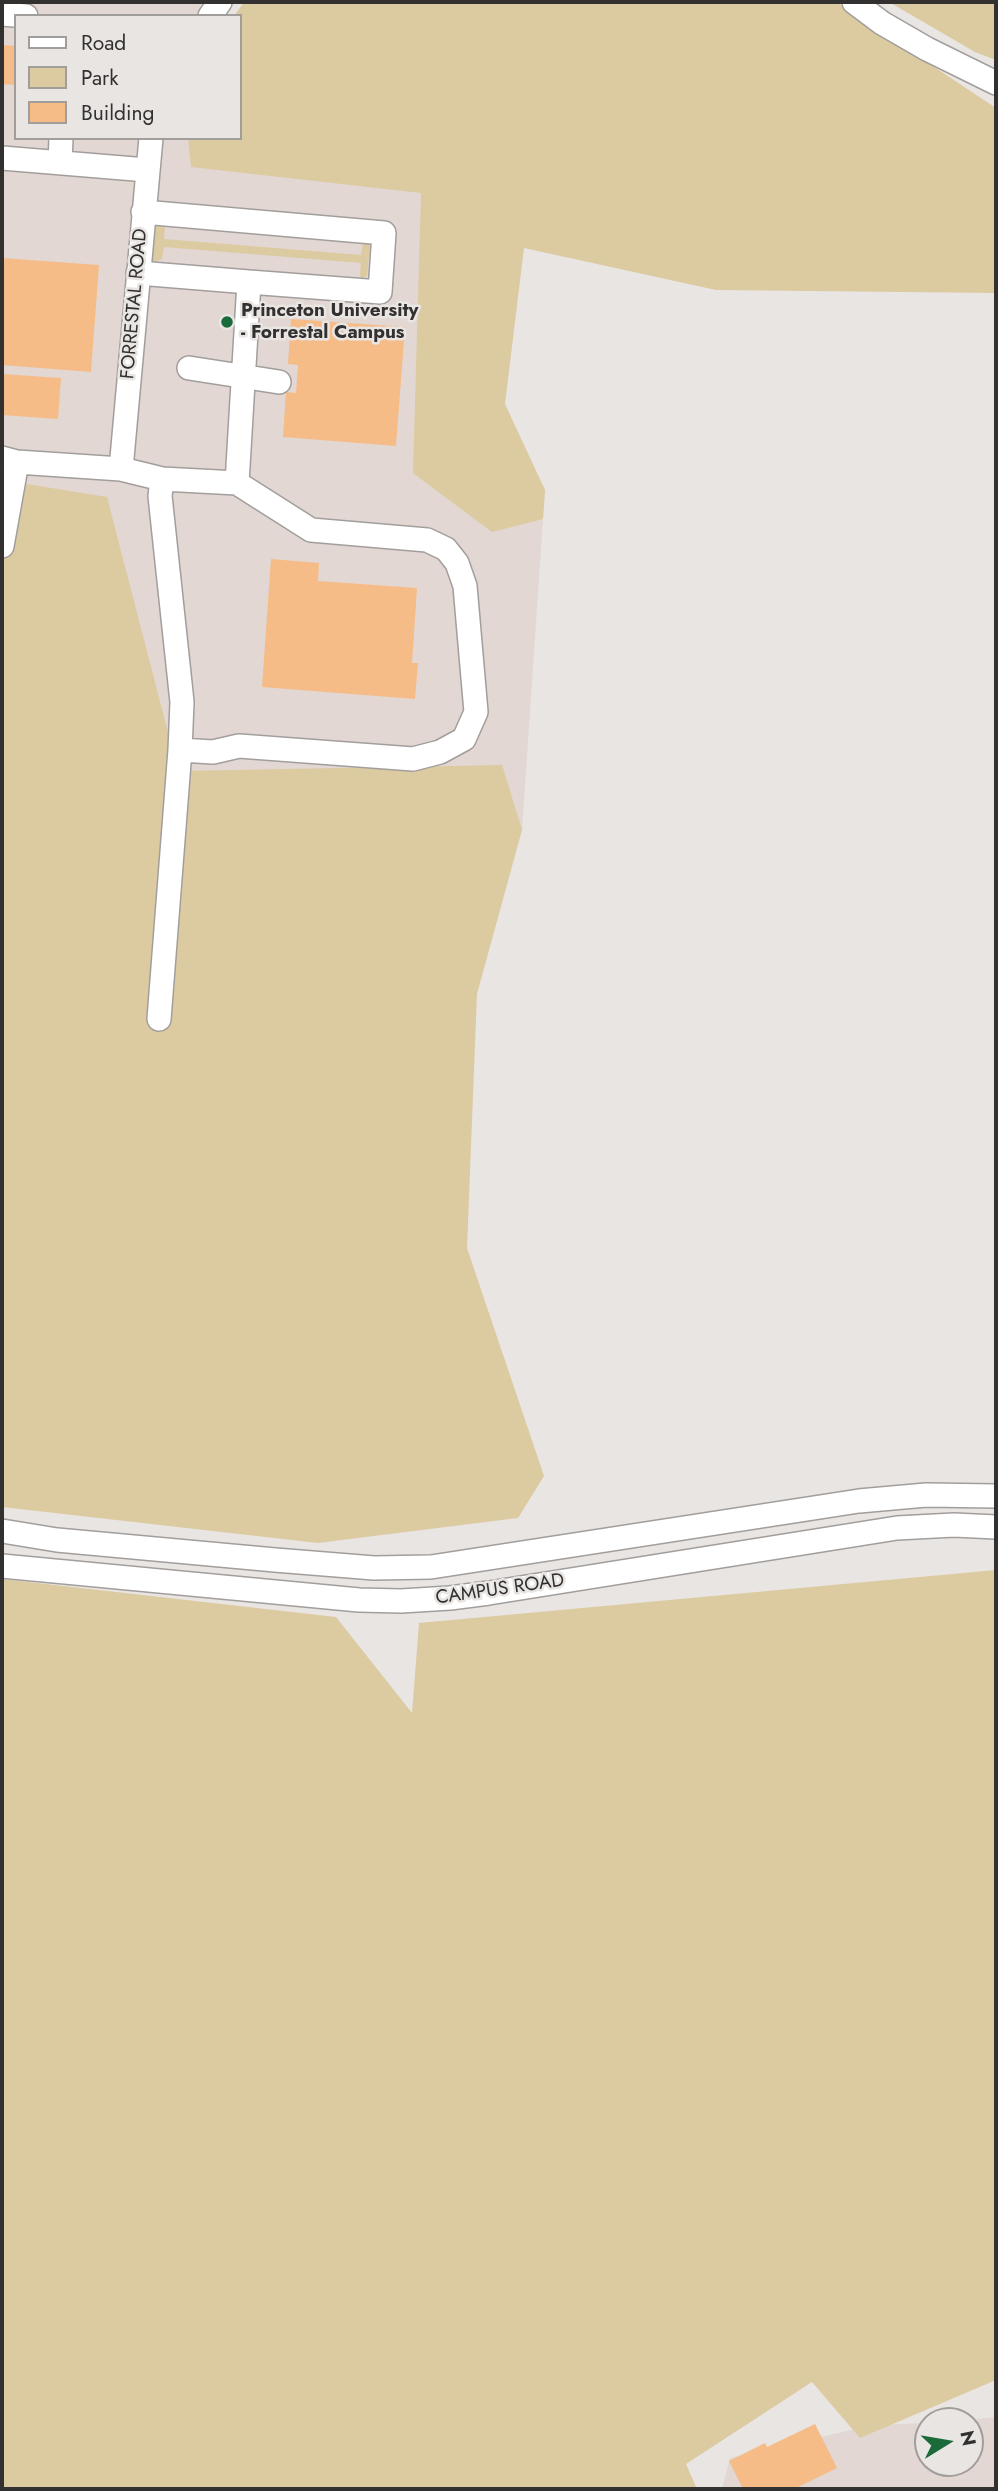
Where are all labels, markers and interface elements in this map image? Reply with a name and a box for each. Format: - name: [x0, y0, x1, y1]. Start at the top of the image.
- legend: [14, 14, 242, 140]
- text: Road: [81, 28, 126, 58]
- text: Park: [81, 63, 118, 93]
- text: Building: [81, 98, 154, 128]
- street label: FORRESTAL ROAD: [117, 228, 153, 380]
- place label: Princeton University - Forrestal Campus: [241, 300, 418, 344]
- marker: Princeton University - Forrestal Campus: [219, 314, 235, 330]
- street label: CAMPUS ROAD: [434, 1570, 566, 1610]
- north arrow: [914, 2407, 984, 2477]
- text: N: [953, 2428, 983, 2448]

